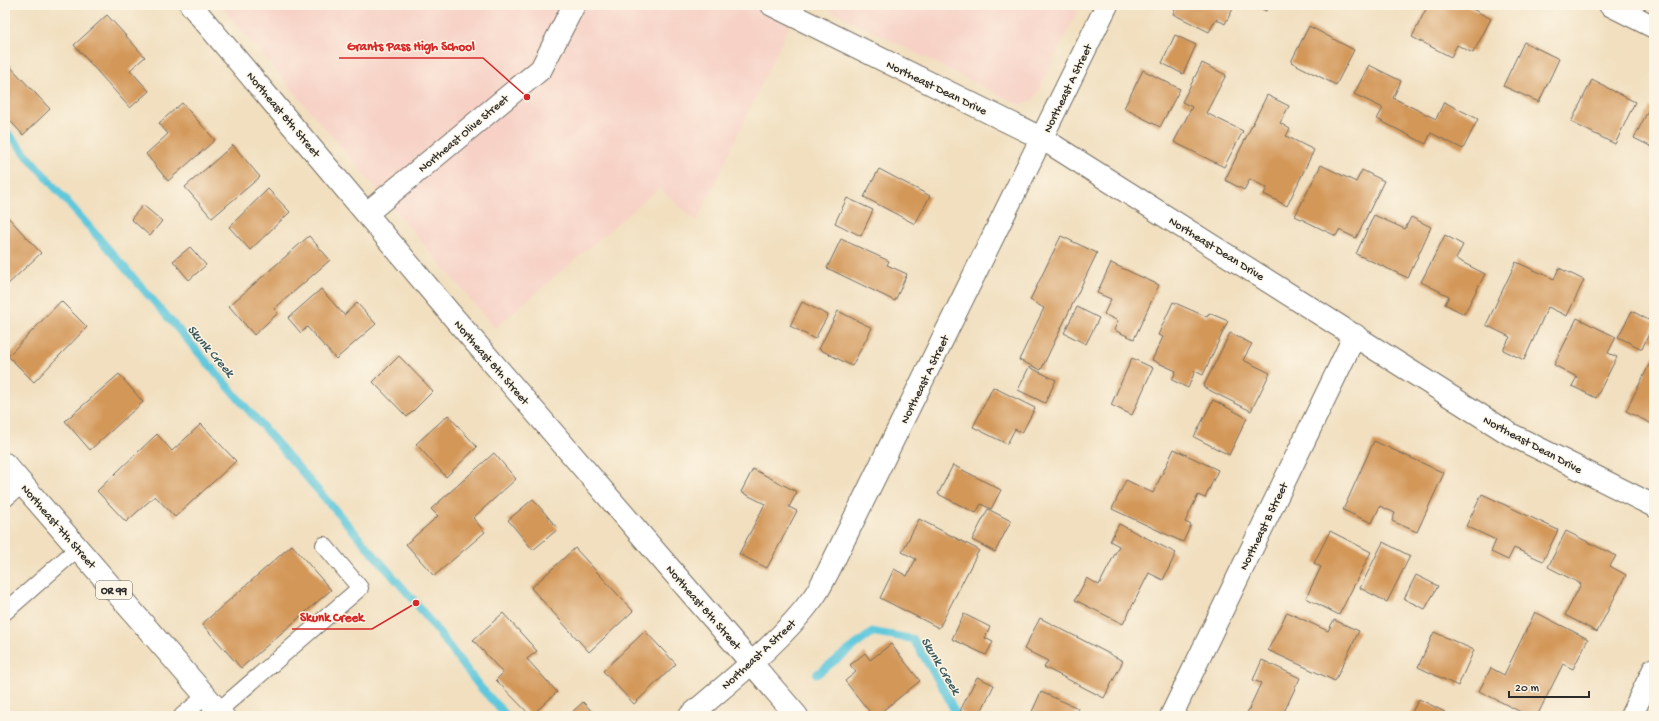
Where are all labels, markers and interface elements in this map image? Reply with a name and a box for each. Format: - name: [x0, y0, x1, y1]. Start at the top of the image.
- callout: Grants Pass High School: [339, 33, 483, 58]
- text: Grants Pass High School: [347, 40, 475, 55]
- street label: Northeast A Street: [1041, 41, 1097, 135]
- street label: Northeast Dean Drive: [884, 58, 989, 120]
- street label: Northeast 8th Street: [243, 70, 323, 162]
- street label: Northeast Olive Street: [416, 92, 513, 176]
- street label: Northeast Dean Drive: [1166, 215, 1267, 285]
- street label: Northeast 8th Street: [450, 318, 532, 409]
- water label: Skunk Creek: [184, 323, 238, 382]
- street label: Northeast A Street: [898, 332, 954, 426]
- street label: Northeast Dean Drive: [1480, 414, 1585, 478]
- street label: Northeast B Street: [1238, 480, 1293, 573]
- street label: Northeast 7th Street: [17, 482, 99, 573]
- street label: Northeast 8th Street: [662, 563, 744, 654]
- road number: OR 99: [96, 581, 132, 599]
- callout: Skunk Creek: [292, 604, 372, 629]
- text: Skunk Creek: [300, 611, 366, 626]
- street label: Northeast A Street: [719, 617, 800, 694]
- water label: Skunk Creek: [917, 635, 963, 699]
- scale bar: [1509, 673, 1589, 699]
- text: 20 m: [1515, 682, 1540, 696]

